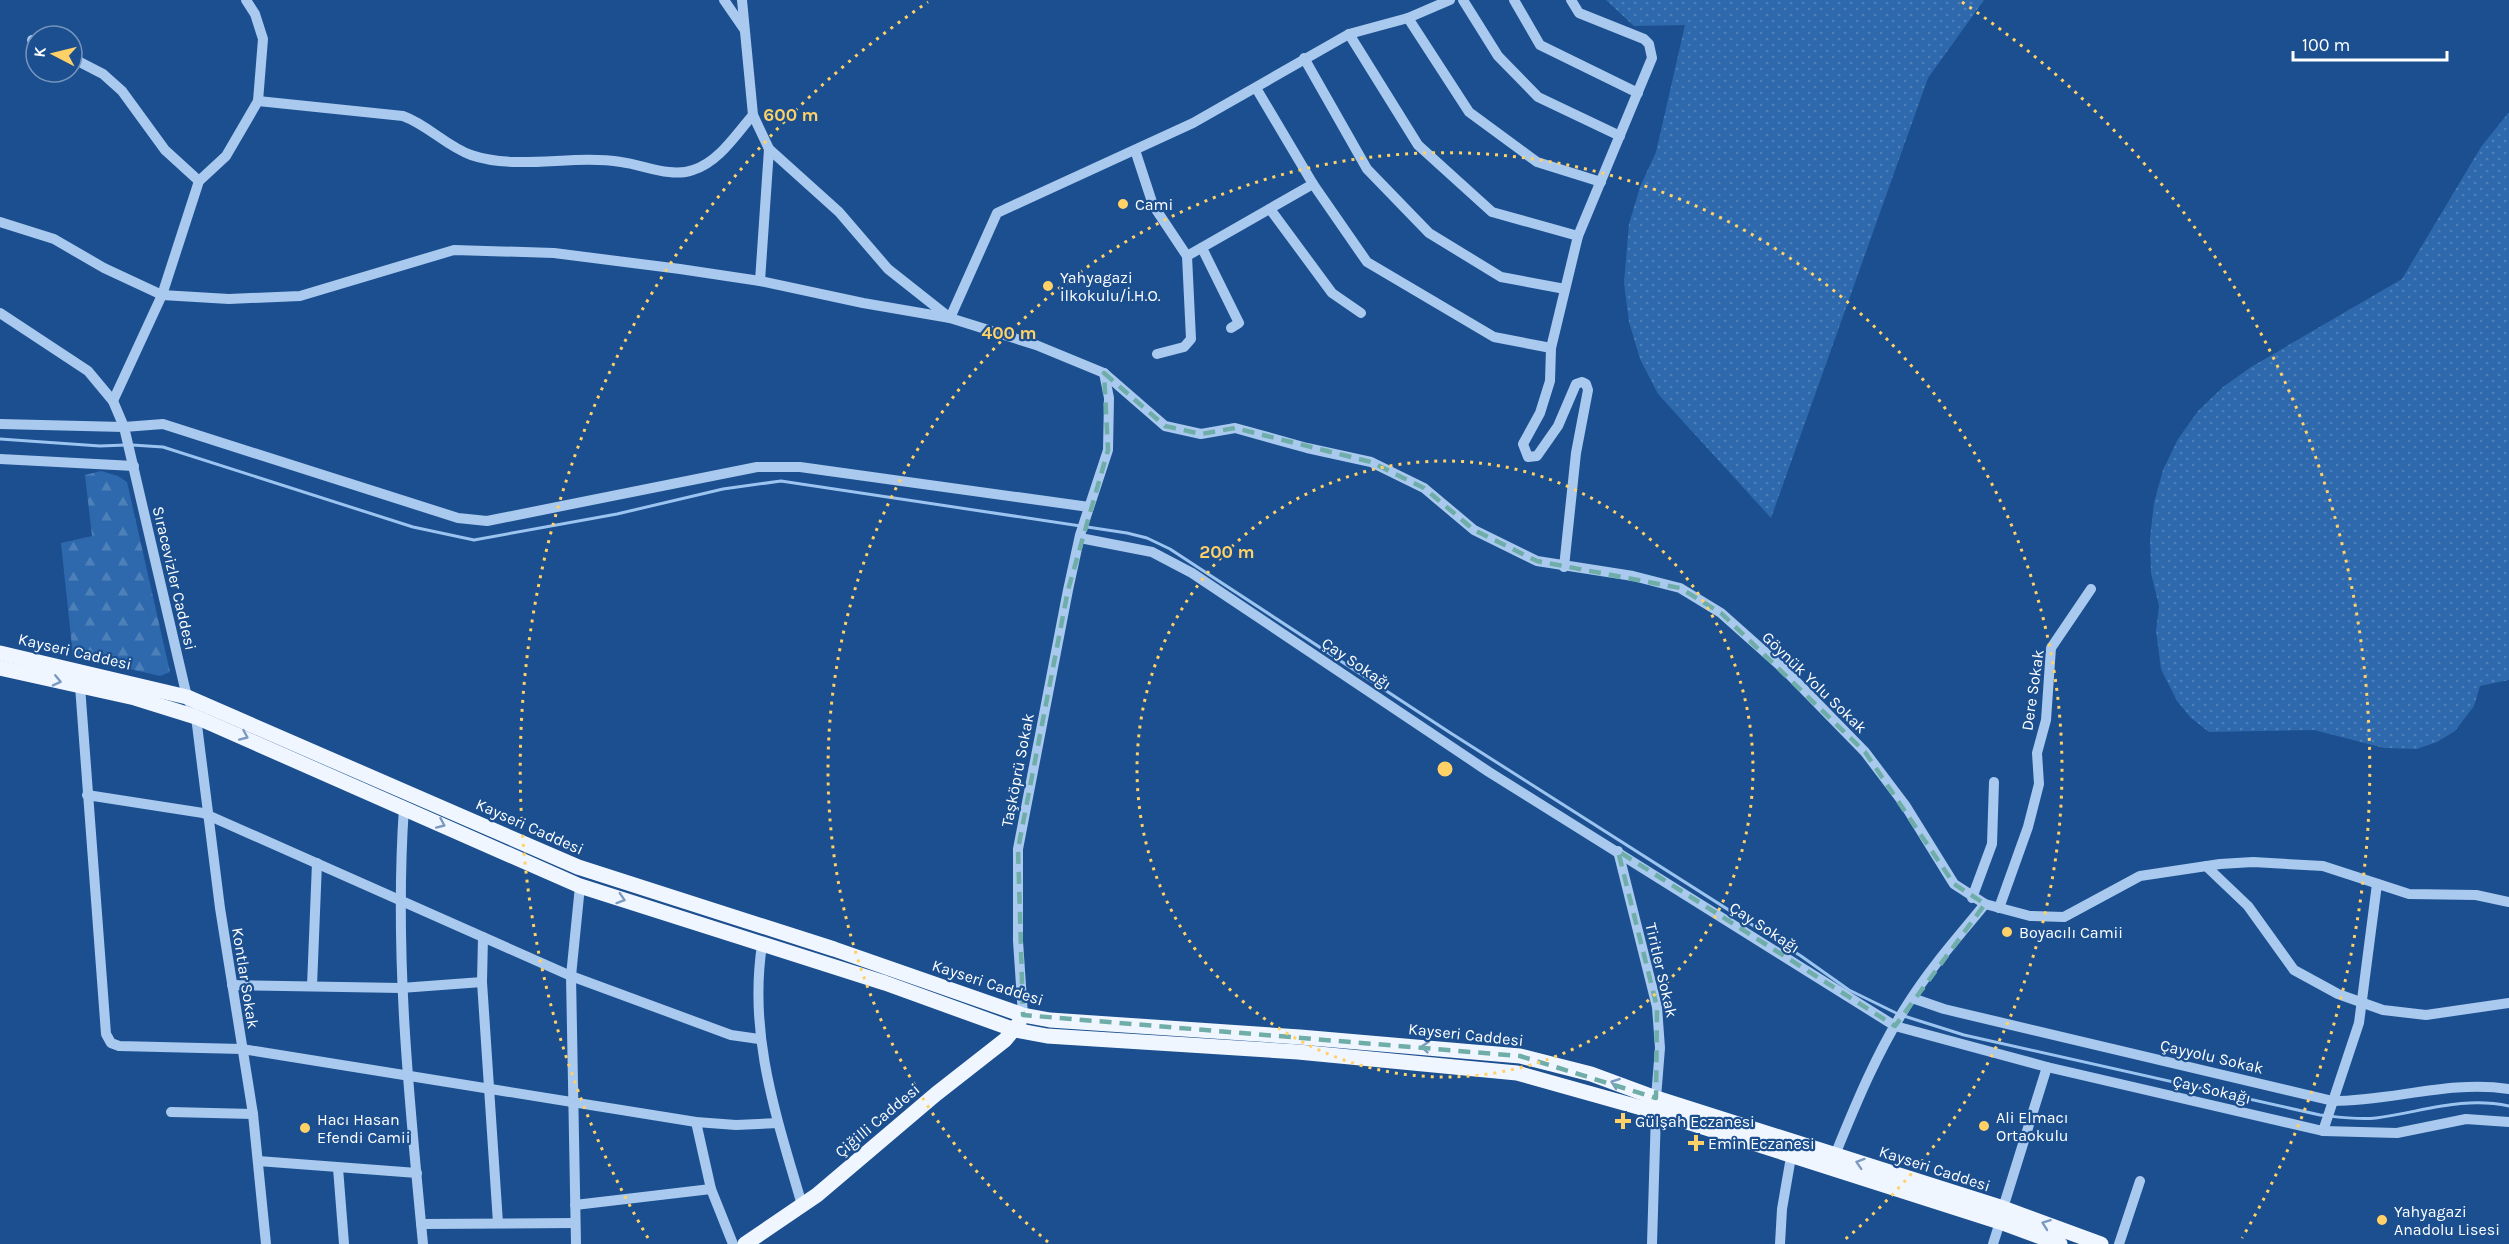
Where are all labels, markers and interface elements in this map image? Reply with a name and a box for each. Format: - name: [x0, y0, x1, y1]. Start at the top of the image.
- north arrow: [24, 24, 84, 84]
- scale bar: [2293, 24, 2448, 62]
- text: 100 m: [2302, 34, 2350, 56]
- text: K: [30, 45, 50, 59]
- text: 600 m: [763, 104, 819, 126]
- place label: Cami: [1135, 195, 1173, 214]
- marker: Cami: [1116, 197, 1130, 211]
- place label: Yahyagazi İlkokulu/İ.H.O.: [1060, 268, 1161, 305]
- marker: Yahyagazi İlkokulu/İ.H.O.: [1041, 279, 1055, 293]
- text: 400 m: [981, 322, 1037, 344]
- street label: Sıracevizler Caddesi: [149, 504, 200, 652]
- text: 200 m: [1199, 541, 1255, 563]
- street label: Göynük Yolu Sokak: [1758, 627, 1871, 737]
- street label: Kayseri Caddesi: [16, 629, 133, 674]
- street label: Çay Sokağı: [1318, 633, 1395, 694]
- street label: Dere Sokak: [2017, 648, 2048, 732]
- one-way arrow: [52, 674, 62, 687]
- street label: Taşköprü Sokak: [997, 712, 1038, 829]
- one-way arrow: [237, 729, 248, 741]
- centre of rings: [1435, 759, 1455, 779]
- street label: Kayseri Caddesi: [473, 794, 587, 859]
- one-way arrow: [435, 816, 446, 828]
- one-way arrow: [615, 892, 626, 904]
- street label: Çay Sokağı: [1726, 898, 1803, 957]
- street label: Tiritler Sokak: [1641, 921, 1682, 1019]
- place label: Boyacılı Camii: [2019, 923, 2123, 942]
- marker: Boyacılı Camii: [2000, 925, 2014, 939]
- street label: Kontlar Sokak: [228, 926, 263, 1030]
- street label: Kayseri Caddesi: [930, 956, 1046, 1009]
- street label: Kayseri Caddesi: [1407, 1019, 1525, 1050]
- street label: Çayyolu Sokak: [2158, 1035, 2265, 1078]
- one-way arrow: [1420, 1041, 1429, 1054]
- street label: Çay Sokağı: [2171, 1071, 2253, 1108]
- one-way arrow: [1610, 1077, 1621, 1090]
- street label: Çiğilli Caddesi: [831, 1079, 924, 1161]
- place label: Ali Elmacı Ortaokulu: [1996, 1108, 2069, 1145]
- place label: Hacı Hasan Efendi Camii: [317, 1110, 411, 1147]
- place label: Gülşah Eczanesi: [1635, 1112, 1755, 1131]
- marker: Gülşah Eczanesi: [1616, 1114, 1630, 1128]
- marker: Ali Elmacı Ortaokulu: [1977, 1119, 1991, 1133]
- marker: Hacı Hasan Efendi Camii: [298, 1121, 312, 1135]
- place label: Emin Eczanesi: [1708, 1134, 1815, 1153]
- marker: Emin Eczanesi: [1689, 1136, 1703, 1150]
- street label: Kayseri Caddesi: [1877, 1142, 1993, 1195]
- one-way arrow: [1855, 1158, 1866, 1170]
- place label: Yahyagazi Anadolu Lisesi: [2394, 1202, 2500, 1239]
- marker: Yahyagazi Anadolu Lisesi: [2375, 1213, 2389, 1227]
- one-way arrow: [2041, 1219, 2051, 1232]

